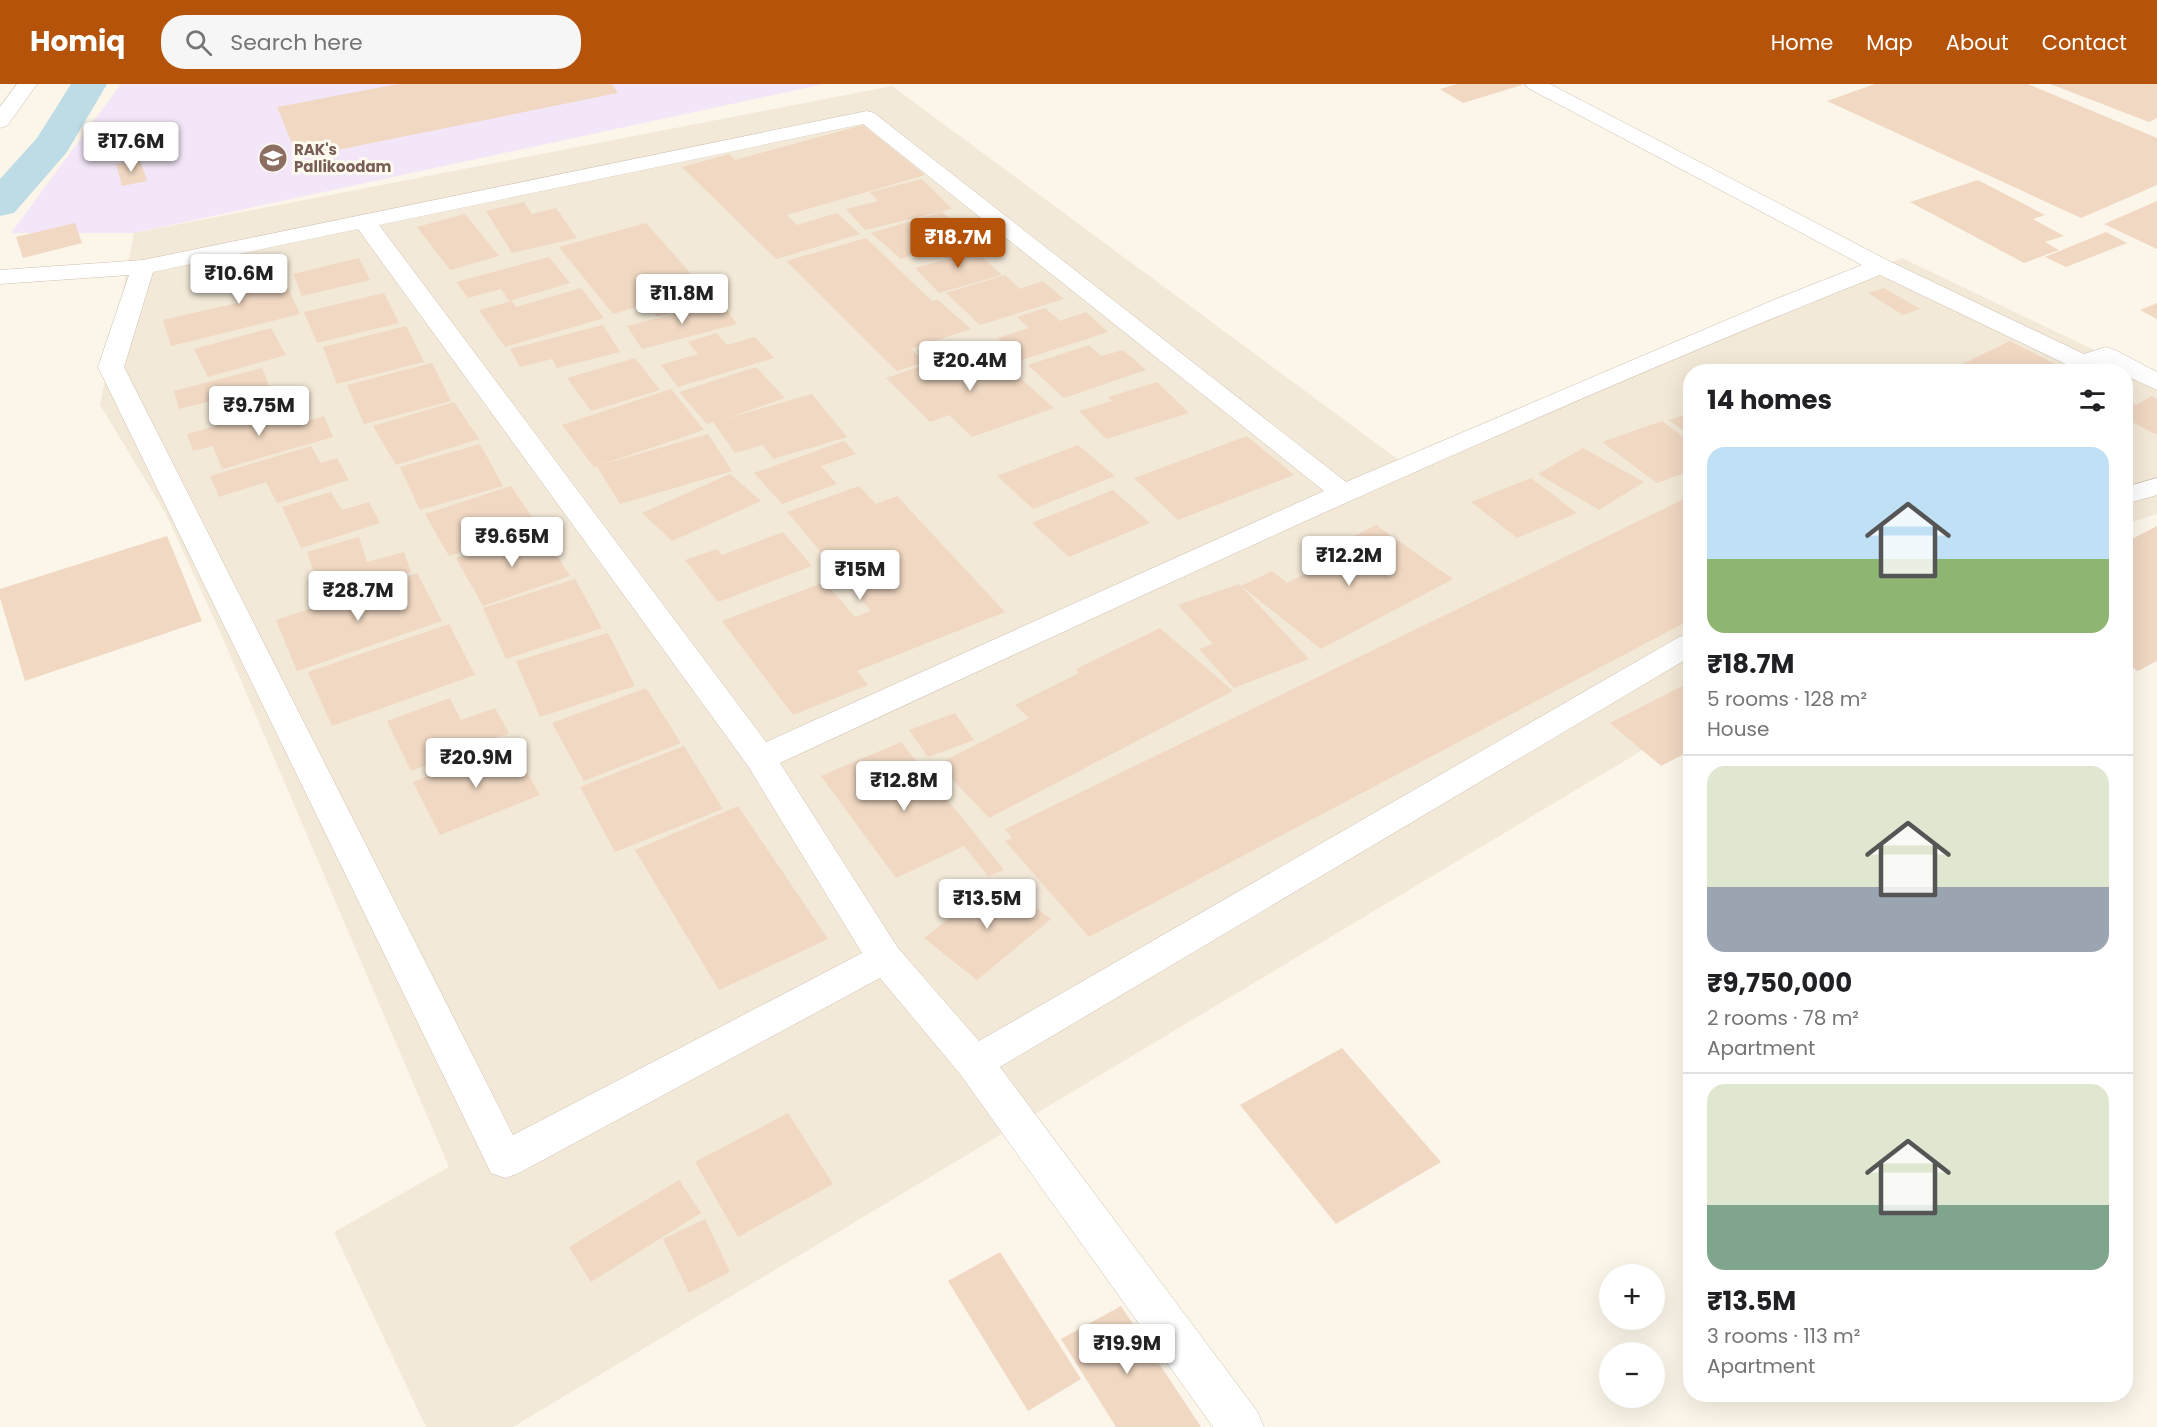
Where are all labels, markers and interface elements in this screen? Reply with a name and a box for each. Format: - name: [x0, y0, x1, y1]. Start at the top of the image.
- search box: [161, 15, 581, 69]
- text: Homiq: [30, 22, 125, 61]
- icon: search: [182, 26, 215, 59]
- text: Search here: [230, 27, 363, 58]
- text: Home: [1771, 28, 1833, 57]
- text: Map: [1866, 28, 1913, 57]
- text: About: [1946, 28, 2009, 57]
- text: Contact: [2042, 28, 2127, 57]
- pin: ₹17.6M: [82, 122, 180, 173]
- text: ₹17.6M: [98, 127, 164, 155]
- place label: RAK's Pallikoodam: [294, 139, 392, 177]
- school or university icon: RAK's Pallikoodam: [257, 142, 289, 174]
- pin: ₹18.7M: [909, 218, 1007, 269]
- text: ₹18.7M: [924, 223, 992, 251]
- pin: ₹10.6M: [190, 254, 288, 305]
- text: ₹10.6M: [204, 259, 274, 287]
- pin: ₹11.8M: [633, 274, 731, 325]
- text: ₹11.8M: [650, 279, 714, 307]
- pin: ₹20.4M: [921, 341, 1019, 392]
- text: ₹20.4M: [933, 346, 1007, 374]
- text: 14 homes: [1707, 382, 1832, 418]
- icon: filters: [2076, 384, 2109, 417]
- pin: ₹9.75M: [210, 386, 308, 437]
- text: ₹9.75M: [223, 391, 295, 419]
- icon: home: [1854, 486, 1962, 594]
- pin: ₹9.65M: [463, 517, 561, 568]
- text: ₹9.65M: [475, 522, 549, 550]
- pin: ₹12.2M: [1300, 536, 1398, 587]
- text: ₹12.2M: [1316, 541, 1382, 569]
- pin: ₹15M: [824, 550, 896, 601]
- text: ₹15M: [835, 555, 885, 583]
- pin: ₹28.7M: [309, 571, 407, 622]
- text: ₹28.7M: [322, 576, 394, 604]
- text: ₹18.7M: [1707, 646, 1794, 682]
- text: 5 rooms · 128 m²: [1707, 685, 1867, 713]
- text: House: [1707, 715, 1769, 743]
- pin: ₹20.9M: [427, 738, 525, 789]
- text: ₹20.9M: [440, 743, 512, 771]
- pin: ₹12.8M: [855, 761, 953, 812]
- text: ₹12.8M: [870, 766, 938, 794]
- icon: home: [1854, 805, 1962, 913]
- pin: ₹13.5M: [938, 879, 1036, 930]
- text: ₹13.5M: [953, 884, 1021, 912]
- text: ₹9,750,000: [1707, 965, 1852, 1001]
- text: 2 rooms · 78 m²: [1707, 1004, 1859, 1032]
- text: Apartment: [1707, 1034, 1815, 1062]
- icon: home: [1854, 1123, 1962, 1231]
- map controls: [1599, 1264, 1665, 1408]
- button: +: [1599, 1264, 1665, 1330]
- text: ₹13.5M: [1707, 1283, 1796, 1319]
- text: 3 rooms · 113 m²: [1707, 1322, 1860, 1350]
- pin: ₹19.9M: [1078, 1324, 1176, 1375]
- text: ₹19.9M: [1093, 1329, 1161, 1357]
- button: −: [1599, 1342, 1665, 1408]
- text: Apartment: [1707, 1352, 1815, 1380]

